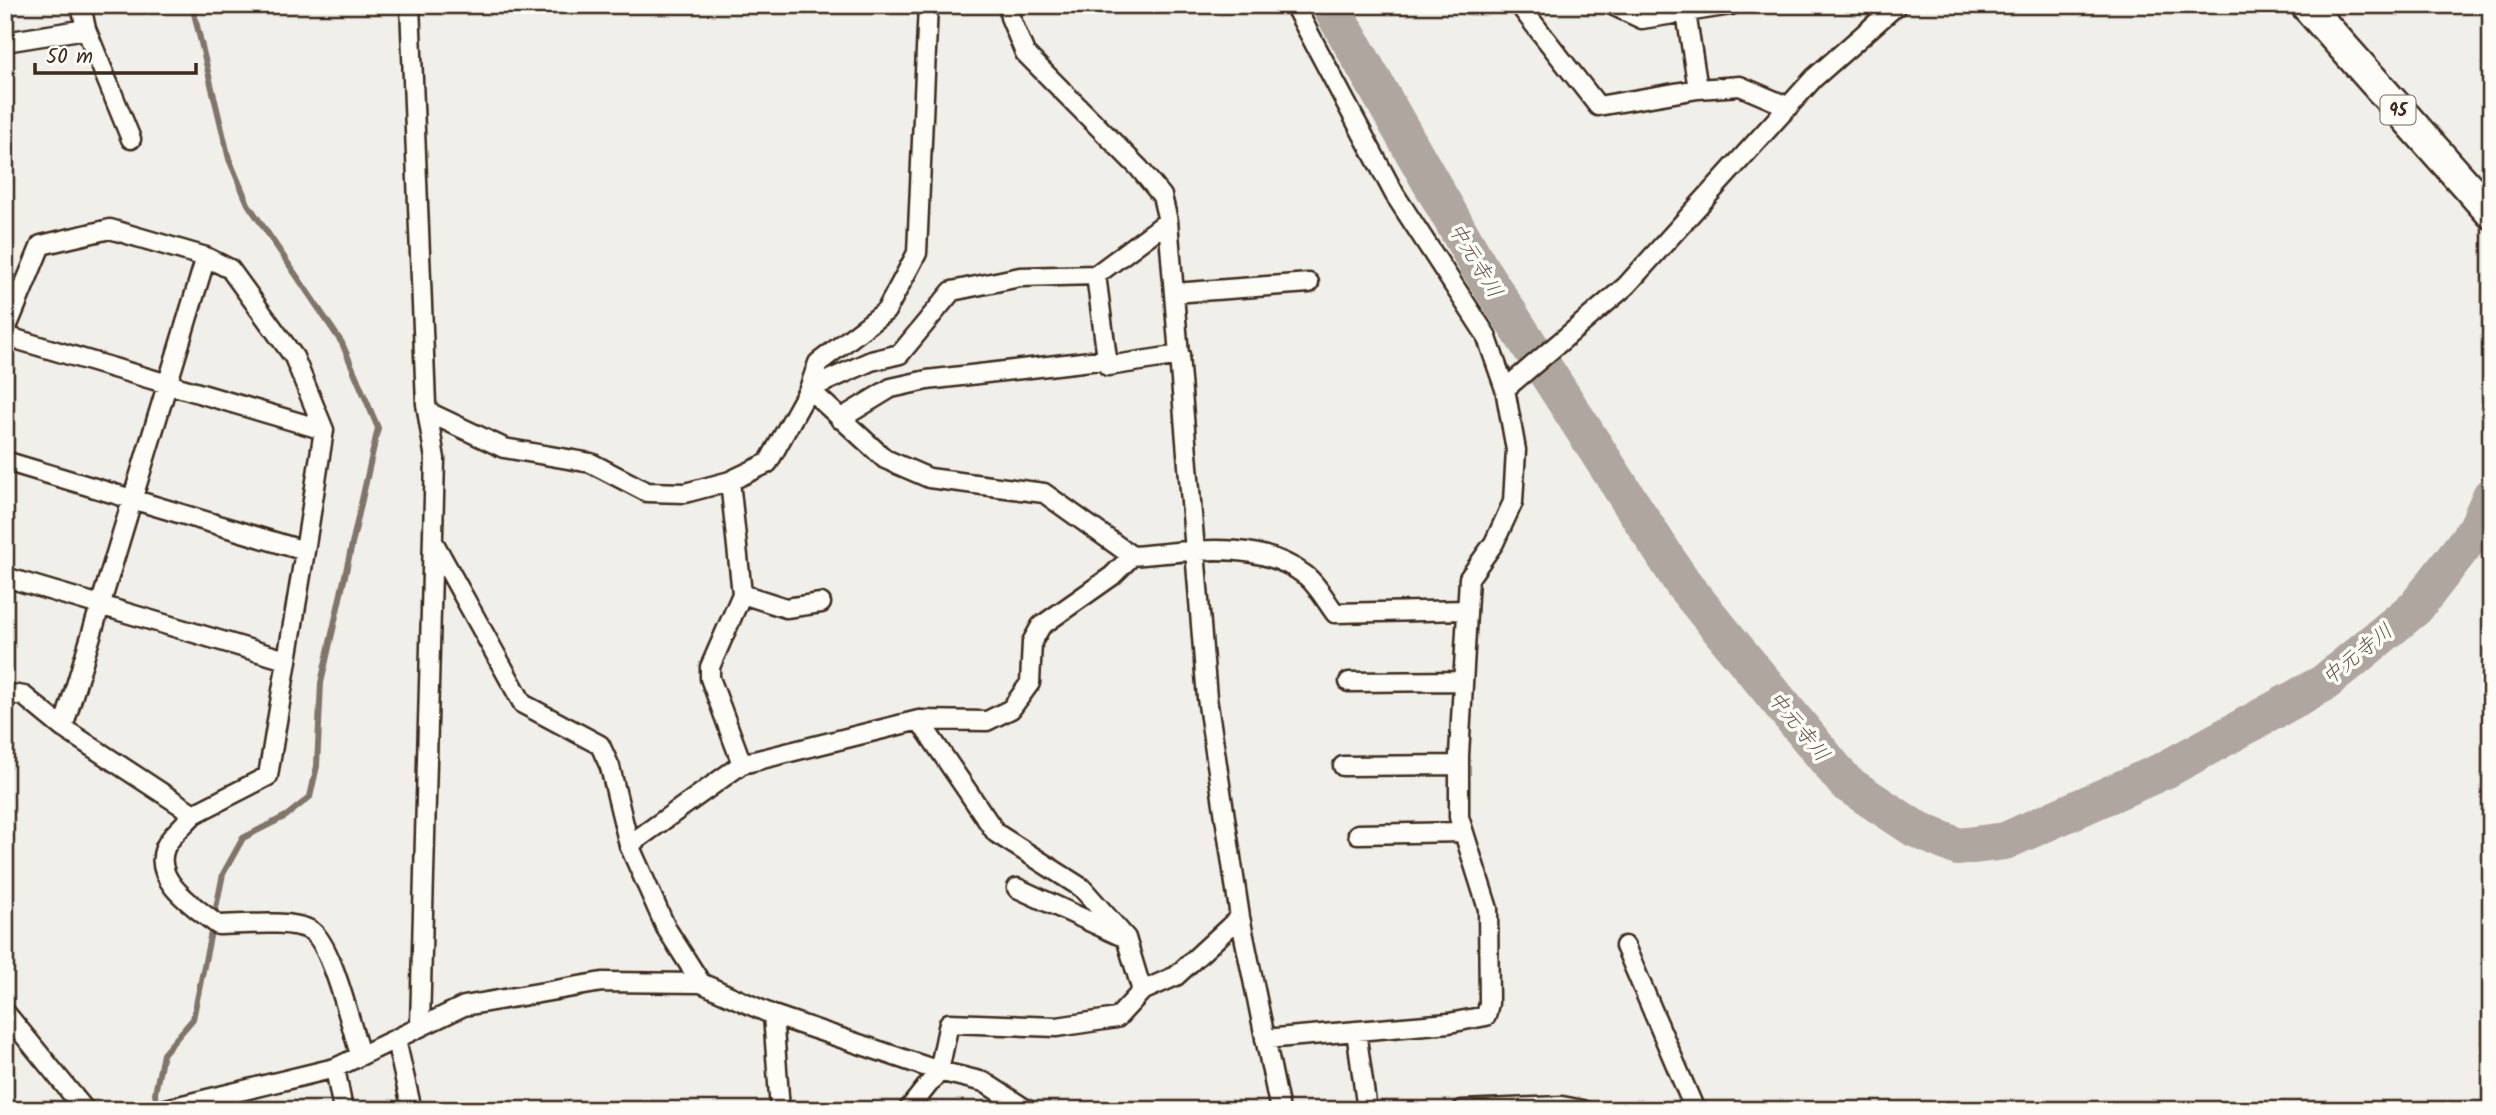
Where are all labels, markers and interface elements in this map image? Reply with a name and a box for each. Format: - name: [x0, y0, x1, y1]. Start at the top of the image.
- scale bar: [35, 32, 196, 76]
- text: 50 m: [46, 41, 93, 74]
- road number: 95: [2380, 96, 2416, 124]
- water label: 中元寺川: [1439, 216, 1510, 305]
- water label: 中元寺川: [2315, 616, 2401, 694]
- water label: 中元寺川: [1759, 684, 1837, 770]

